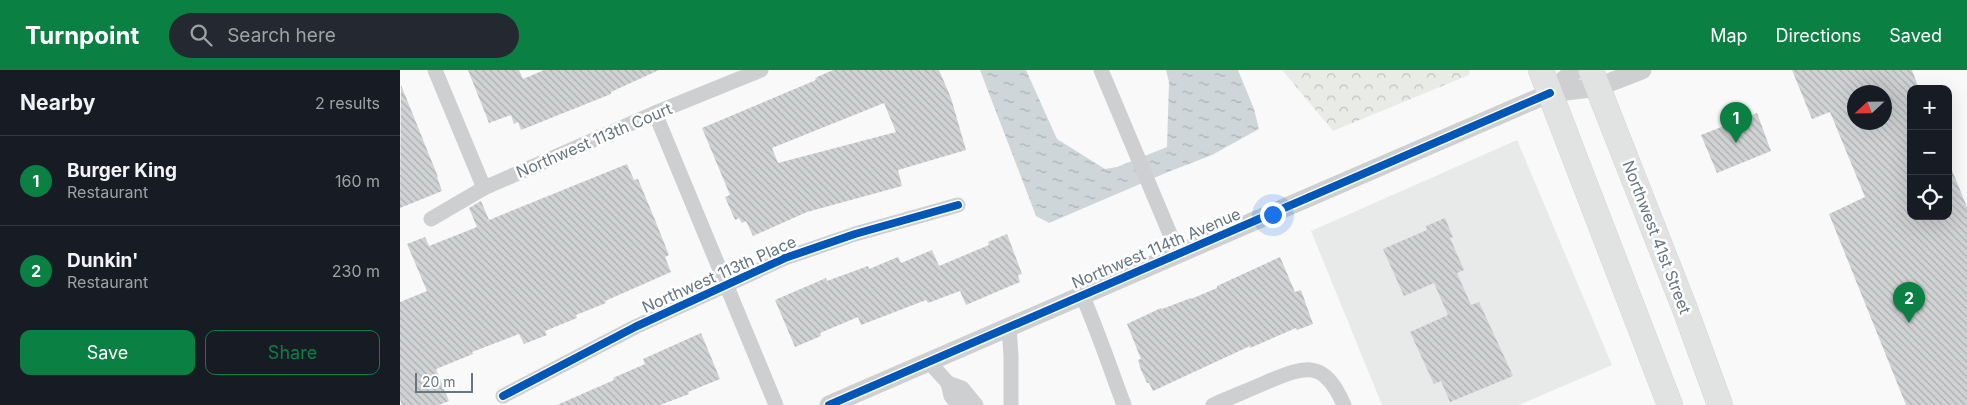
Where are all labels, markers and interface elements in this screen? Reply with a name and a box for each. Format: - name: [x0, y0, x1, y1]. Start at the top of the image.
- search box: [169, 13, 519, 58]
- text: Turnpoint: [25, 21, 139, 50]
- icon: search: [187, 21, 215, 49]
- text: Search here: [227, 24, 336, 47]
- text: Map: [1710, 25, 1748, 46]
- text: Directions: [1776, 25, 1861, 46]
- text: Saved: [1889, 25, 1942, 46]
- north arrow: [1847, 85, 1892, 130]
- map controls: [1907, 85, 1952, 220]
- button: +: [1907, 85, 1952, 130]
- text: Nearby: [20, 90, 95, 115]
- text: 2 results: [315, 93, 380, 113]
- street label: Northwest 113th Court: [513, 98, 675, 182]
- pin: 1: [1720, 102, 1752, 143]
- button: −: [1907, 130, 1952, 175]
- street label: Northwest 41st Street: [1618, 157, 1696, 317]
- text: Burger King: [67, 159, 177, 182]
- text: 1: [33, 171, 39, 191]
- text: 160 m: [335, 171, 380, 191]
- button: locate: [1907, 175, 1952, 220]
- text: Restaurant: [67, 182, 148, 202]
- your location: [1260, 202, 1286, 228]
- street label: Northwest 114th Avenue: [1068, 203, 1244, 293]
- street label: Northwest 113th Place: [639, 231, 799, 317]
- text: Dunkin': [67, 249, 138, 272]
- text: 2: [31, 261, 41, 281]
- text: 230 m: [332, 261, 380, 281]
- text: Restaurant: [67, 272, 148, 292]
- pin: 2: [1893, 282, 1925, 323]
- button: Save: [20, 330, 195, 375]
- button: Share: [205, 330, 380, 375]
- scale bar: [415, 370, 472, 393]
- text: 20 m: [422, 373, 456, 390]

